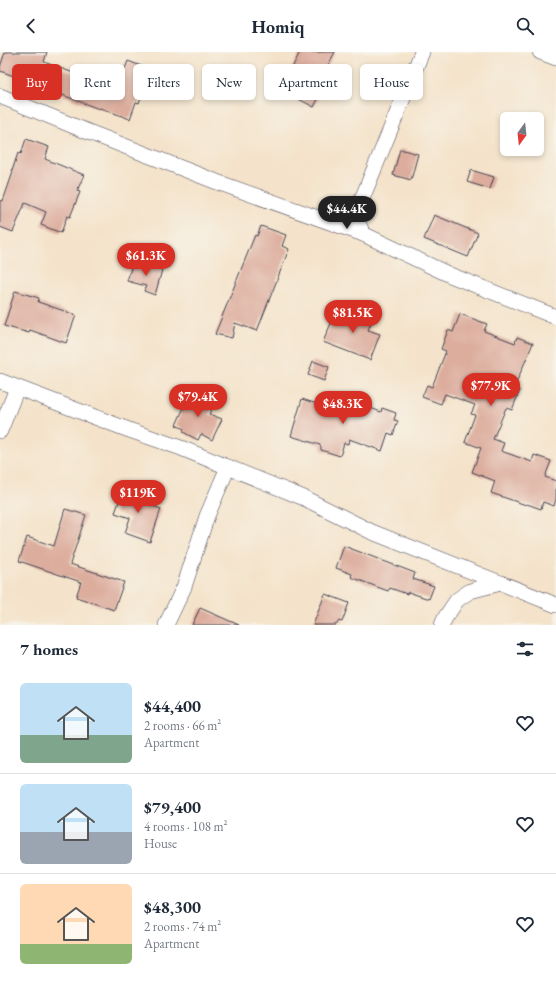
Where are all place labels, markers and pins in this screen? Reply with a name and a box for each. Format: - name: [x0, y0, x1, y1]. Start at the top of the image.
- pin: $44.4K: [314, 196, 380, 230]
- pin: $61.3K: [113, 243, 179, 277]
- pin: $81.5K: [320, 300, 386, 334]
- pin: $77.9K: [458, 373, 524, 407]
- pin: $79.4K: [165, 384, 231, 418]
- pin: $48.3K: [310, 391, 376, 425]
- pin: $119K: [110, 480, 166, 514]

